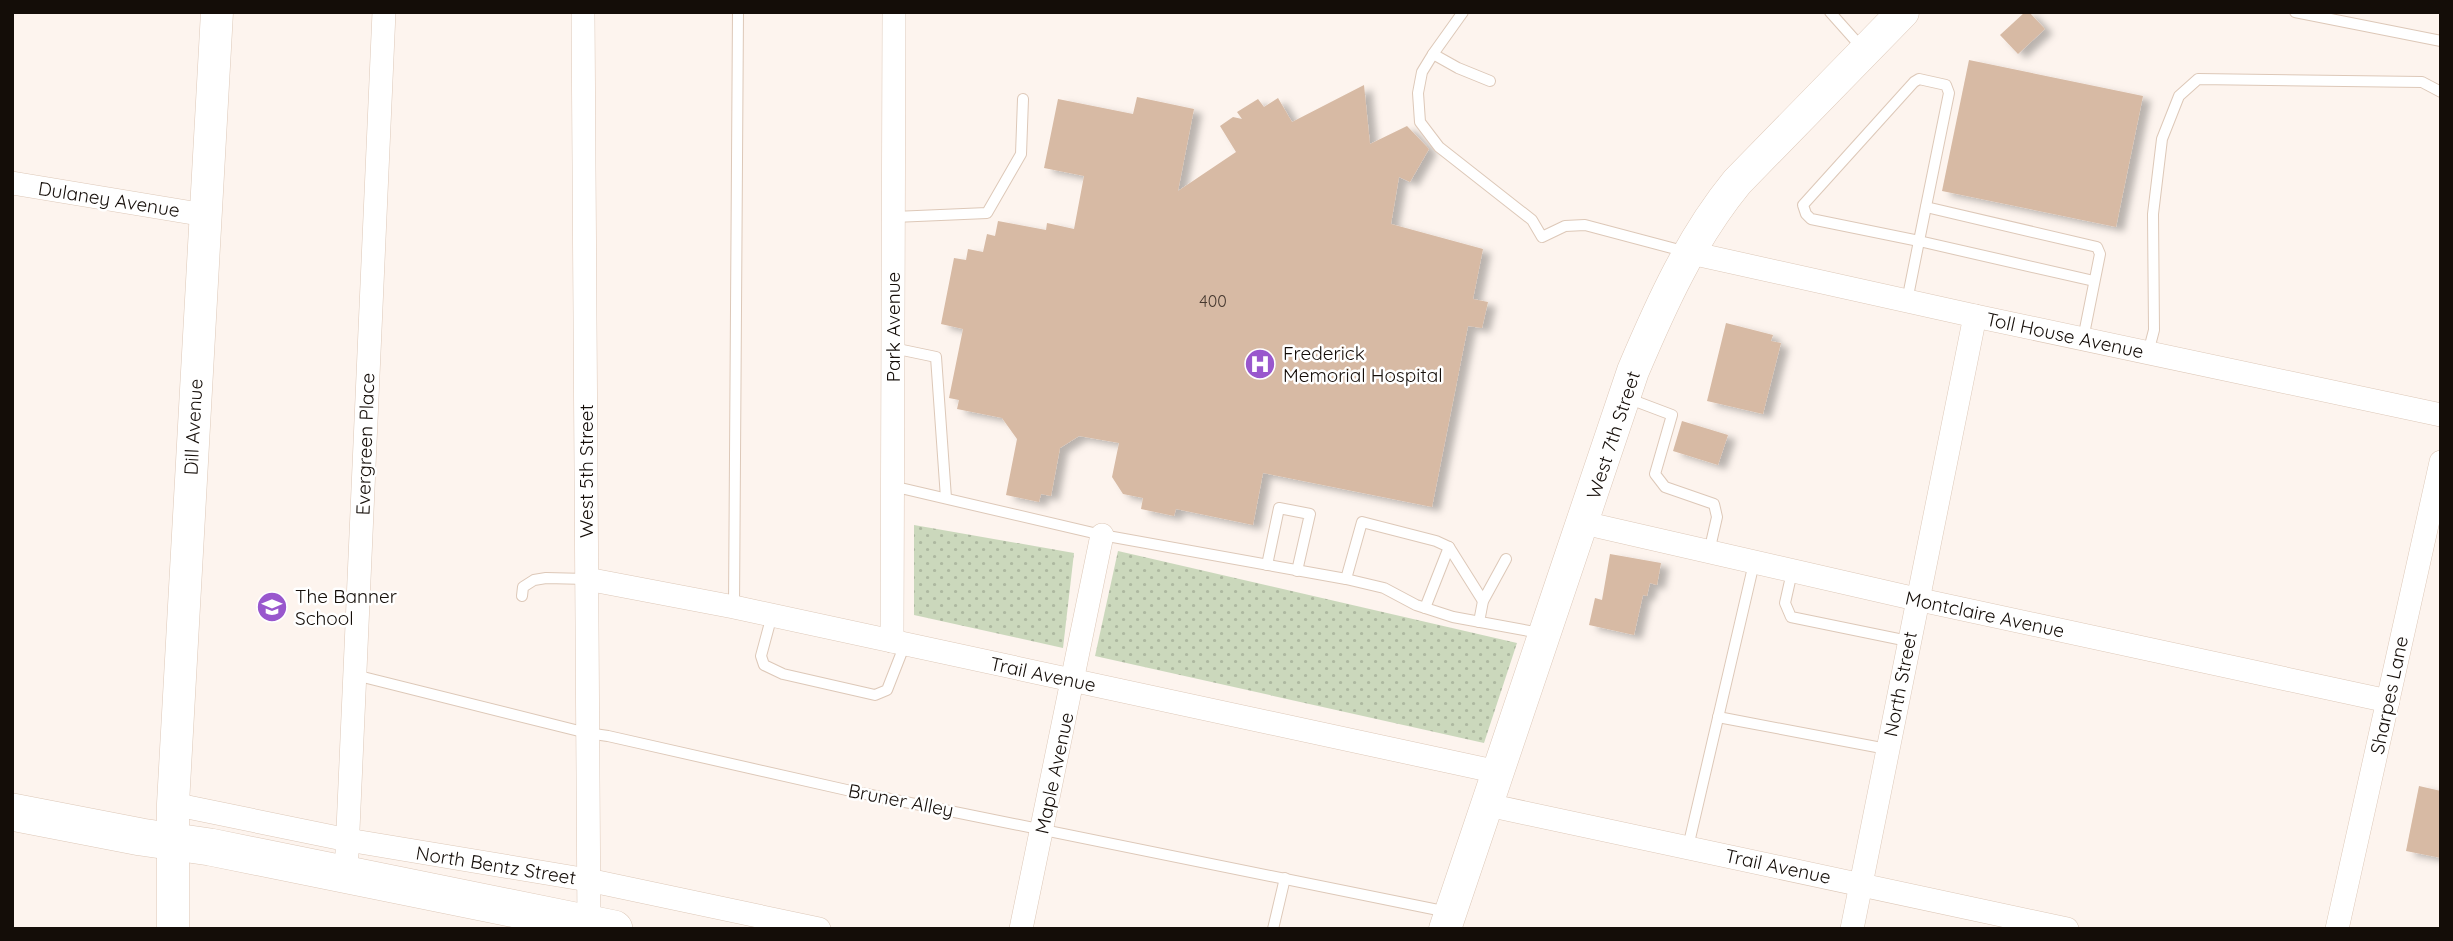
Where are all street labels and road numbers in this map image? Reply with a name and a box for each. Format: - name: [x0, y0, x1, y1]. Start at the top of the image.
- street label: Dulaney Avenue: [37, 176, 181, 222]
- street label: Park Avenue: [881, 272, 905, 382]
- street label: Toll House Avenue: [1984, 307, 2146, 363]
- street label: West 7th Street: [1581, 368, 1645, 502]
- street label: Evergreen Place: [351, 372, 379, 516]
- street label: Dill Avenue: [178, 378, 208, 476]
- street label: West 5th Street: [574, 404, 598, 538]
- street label: Montclaire Avenue: [1903, 585, 2067, 643]
- street label: North Street: [1878, 629, 1922, 739]
- street label: Sharpes Lane: [2365, 634, 2413, 756]
- street label: Trail Avenue: [988, 651, 1098, 697]
- street label: Maple Avenue: [1029, 710, 1079, 836]
- street label: Bruner Alley: [846, 778, 956, 822]
- street label: North Bentz Street: [414, 840, 578, 890]
- street label: Trail Avenue: [1723, 843, 1833, 889]

